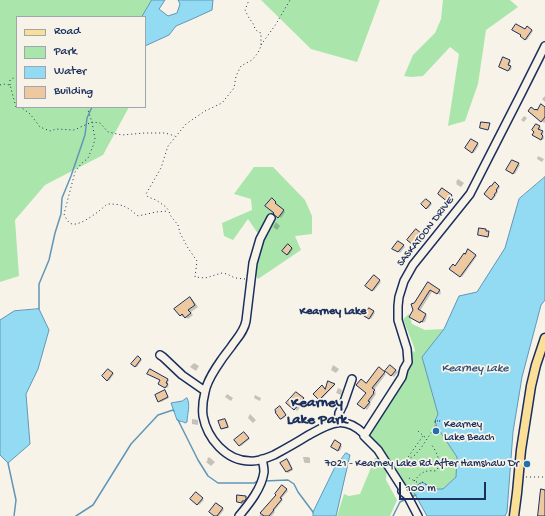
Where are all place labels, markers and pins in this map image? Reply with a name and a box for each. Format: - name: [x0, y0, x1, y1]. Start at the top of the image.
- place label: Kearney Lake Beach: [444, 418, 494, 444]
- marker: Kearney Lake Beach: [431, 426, 441, 436]
- place label: 7021 - Kearney Lake Rd After Hamshaw Dr: [325, 457, 519, 471]
- marker: 7021 - Kearney Lake Rd After Hamshaw Dr: [522, 459, 532, 469]

